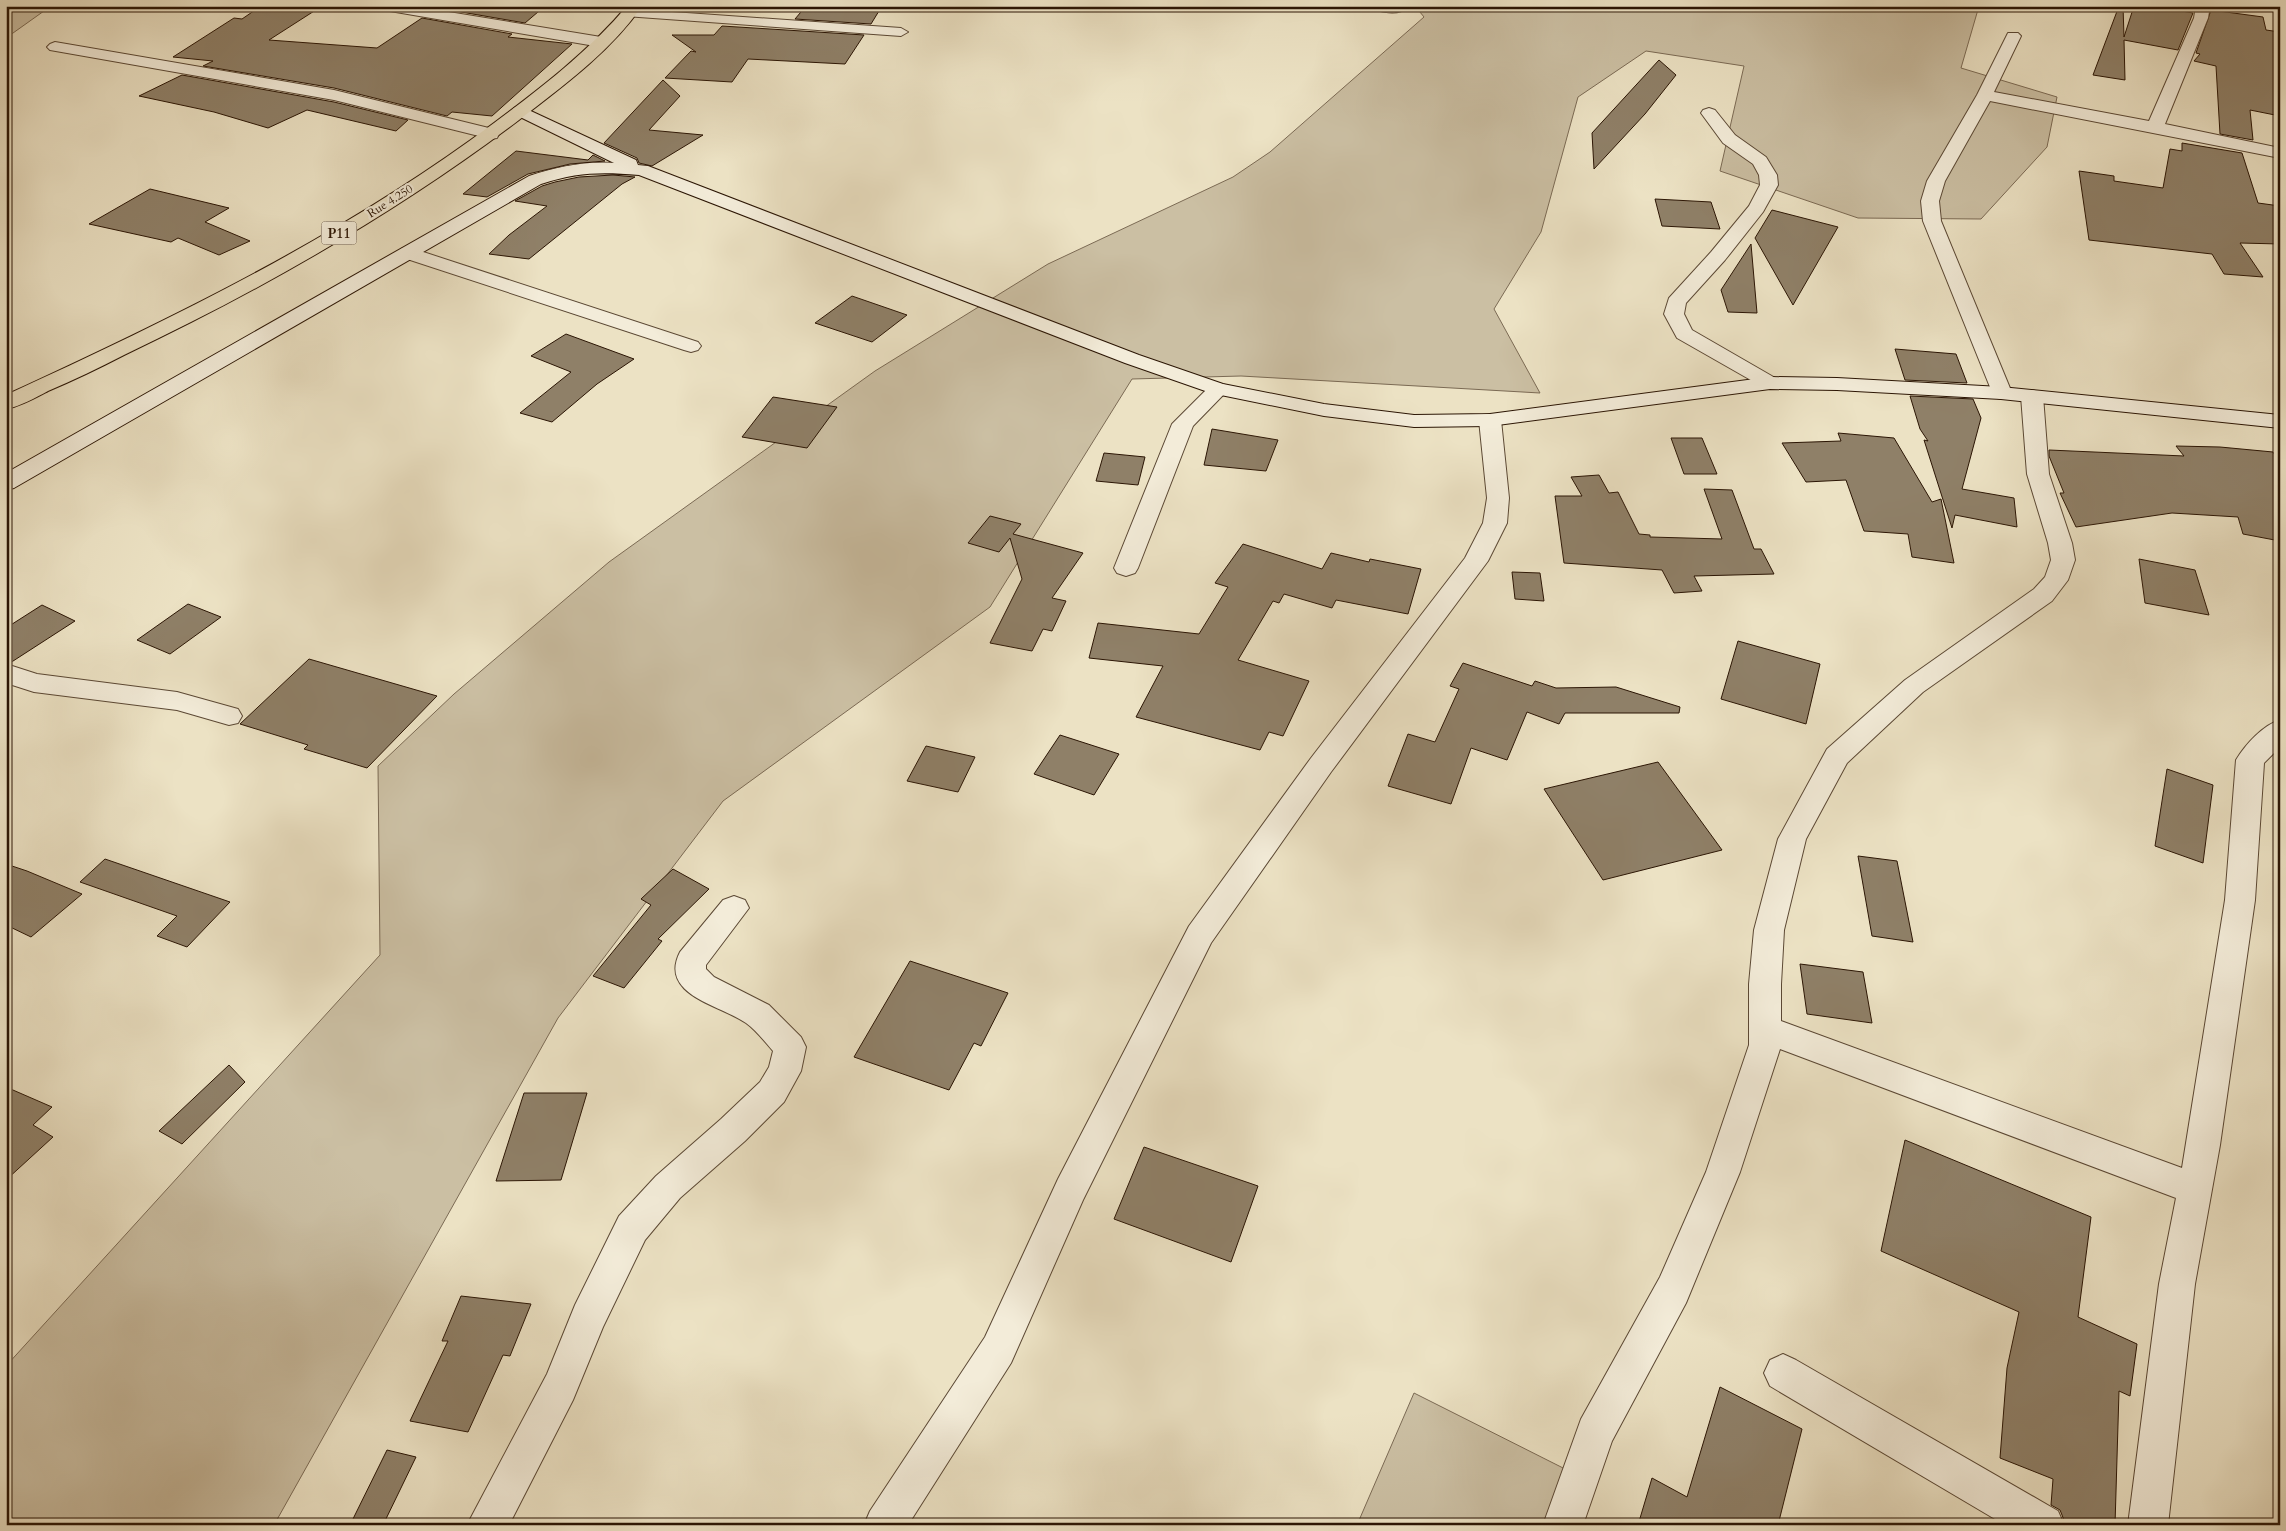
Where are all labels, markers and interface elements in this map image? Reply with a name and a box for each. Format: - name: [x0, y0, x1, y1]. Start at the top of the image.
- street label: Rue 4.250: [364, 181, 416, 221]
- road number: P11: [322, 222, 356, 244]

